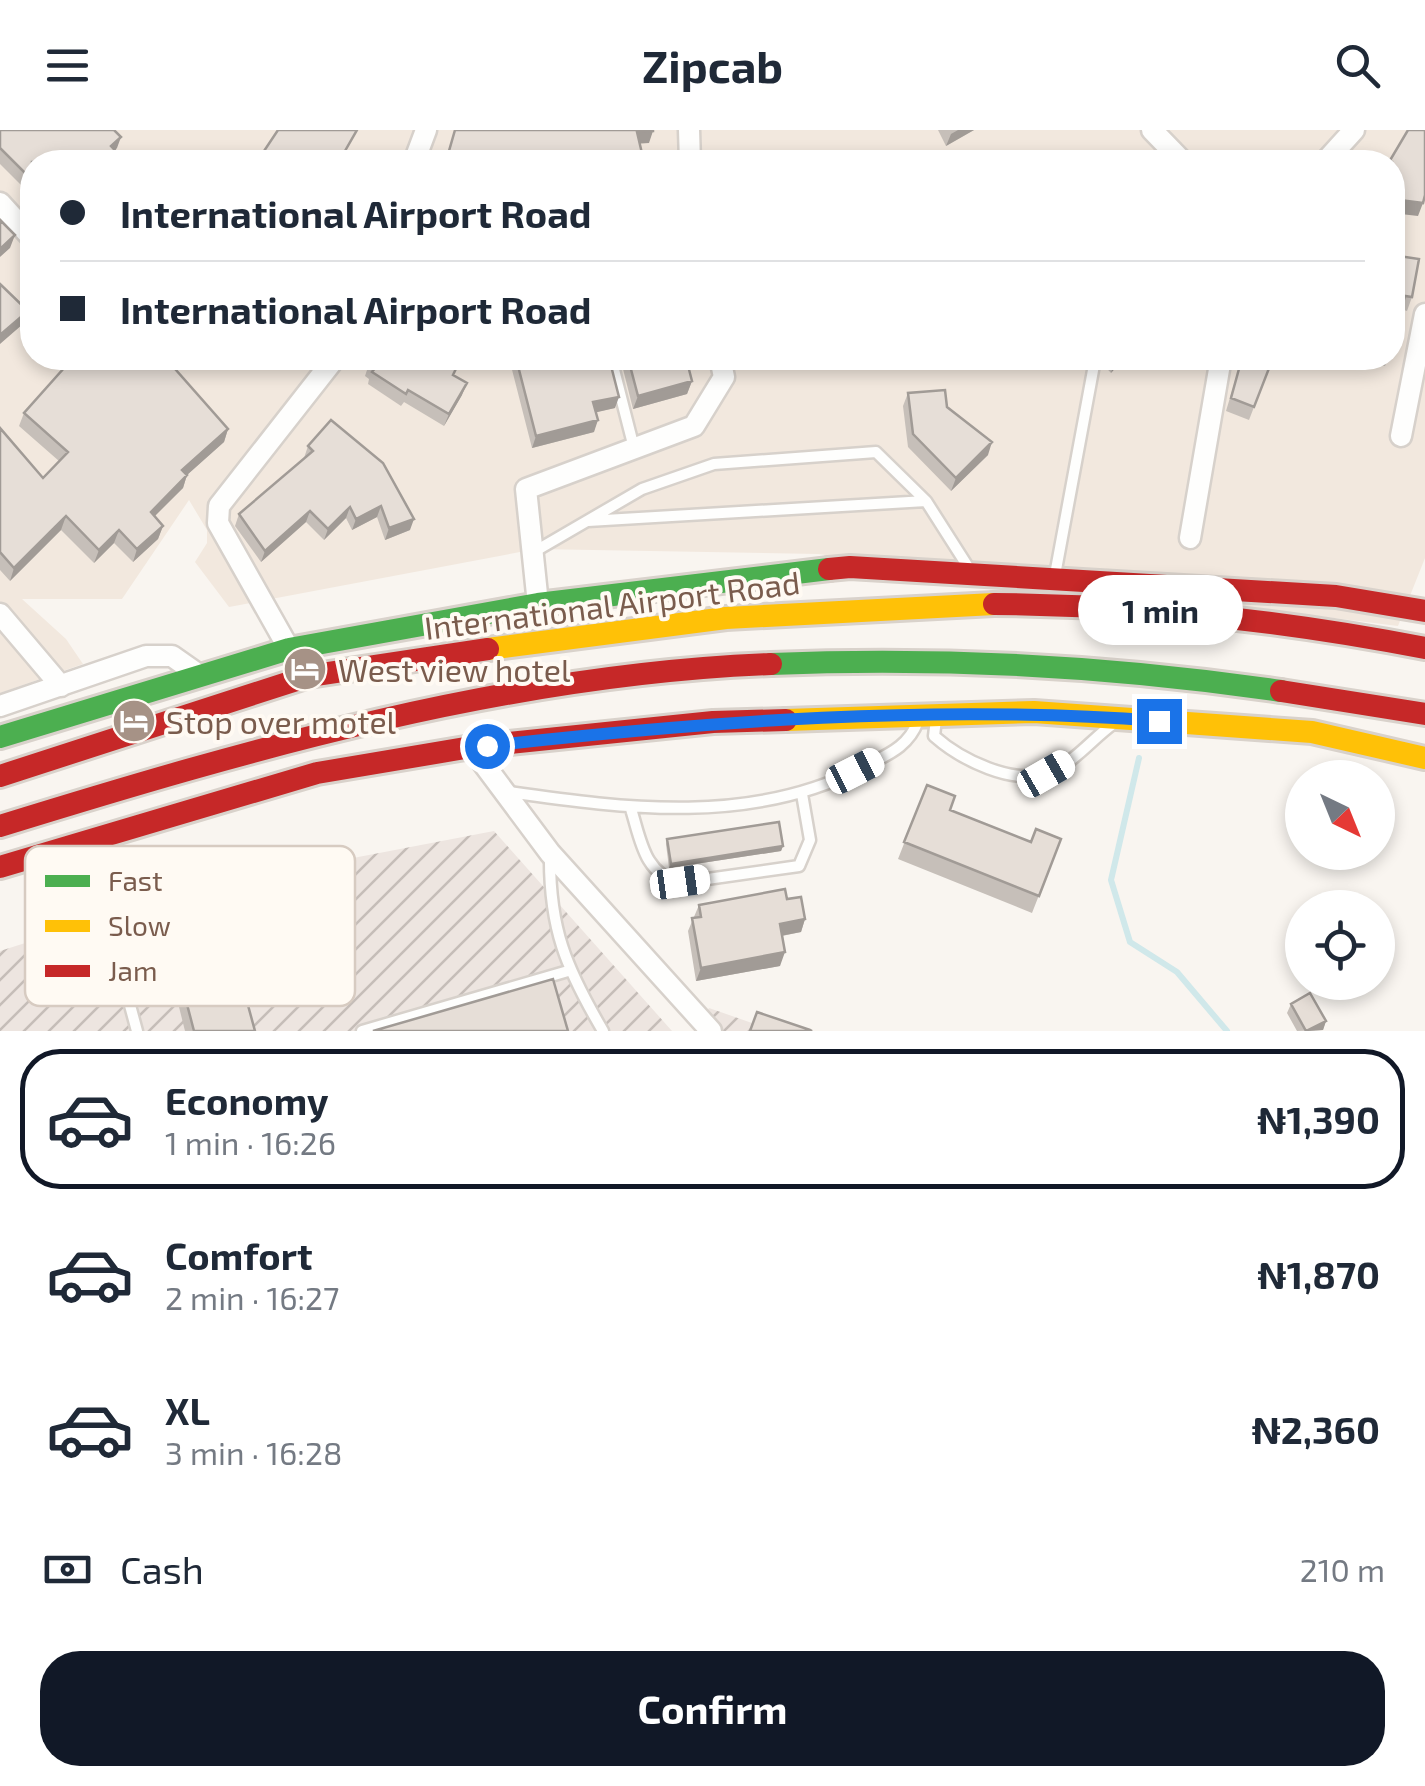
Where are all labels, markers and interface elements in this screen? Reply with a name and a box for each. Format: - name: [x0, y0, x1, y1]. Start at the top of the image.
- icon: menu: [40, 38, 95, 93]
- text: Zipcab: [642, 38, 783, 92]
- icon: search: [1330, 38, 1385, 93]
- text: International Airport Road: [120, 190, 592, 236]
- text: International Airport Road: [120, 286, 592, 332]
- street label: International Airport Road: [422, 562, 802, 646]
- callout: 1 min: [1076, 576, 1242, 646]
- text: 1 min: [1122, 591, 1199, 629]
- hotel icon: West view hotel: [282, 646, 328, 692]
- place label: West view hotel: [338, 650, 571, 688]
- hotel icon: Stop over motel: [111, 698, 157, 744]
- route end: [1137, 699, 1182, 744]
- place label: Stop over motel: [166, 702, 397, 740]
- route start: [465, 724, 510, 769]
- car: [821, 744, 889, 798]
- car: [1013, 746, 1079, 802]
- north arrow: [1285, 760, 1395, 870]
- map controls: [1285, 760, 1395, 1000]
- legend: [25, 846, 355, 1006]
- text: Fast: [108, 863, 163, 897]
- car: [648, 863, 712, 901]
- button: locate: [1285, 890, 1395, 1000]
- text: Slow: [108, 908, 171, 942]
- text: Jam: [108, 953, 157, 987]
- icon: car: [45, 1074, 135, 1164]
- text: Economy: [165, 1077, 329, 1123]
- text: ₦1,390: [1257, 1096, 1380, 1142]
- text: 1 min · 16:26: [165, 1123, 336, 1161]
- icon: car: [45, 1229, 135, 1319]
- text: Comfort: [165, 1232, 313, 1278]
- text: ₦1,870: [1257, 1251, 1380, 1297]
- text: 2 min · 16:27: [165, 1278, 339, 1316]
- icon: car: [45, 1384, 135, 1474]
- text: XL: [165, 1387, 210, 1433]
- text: ₦2,360: [1251, 1406, 1380, 1452]
- text: 3 min · 16:28: [165, 1433, 342, 1471]
- icon: cash: [40, 1542, 95, 1597]
- text: Cash: [120, 1546, 204, 1592]
- text: 210 m: [1300, 1550, 1385, 1588]
- button: Confirm: [40, 1651, 1385, 1766]

